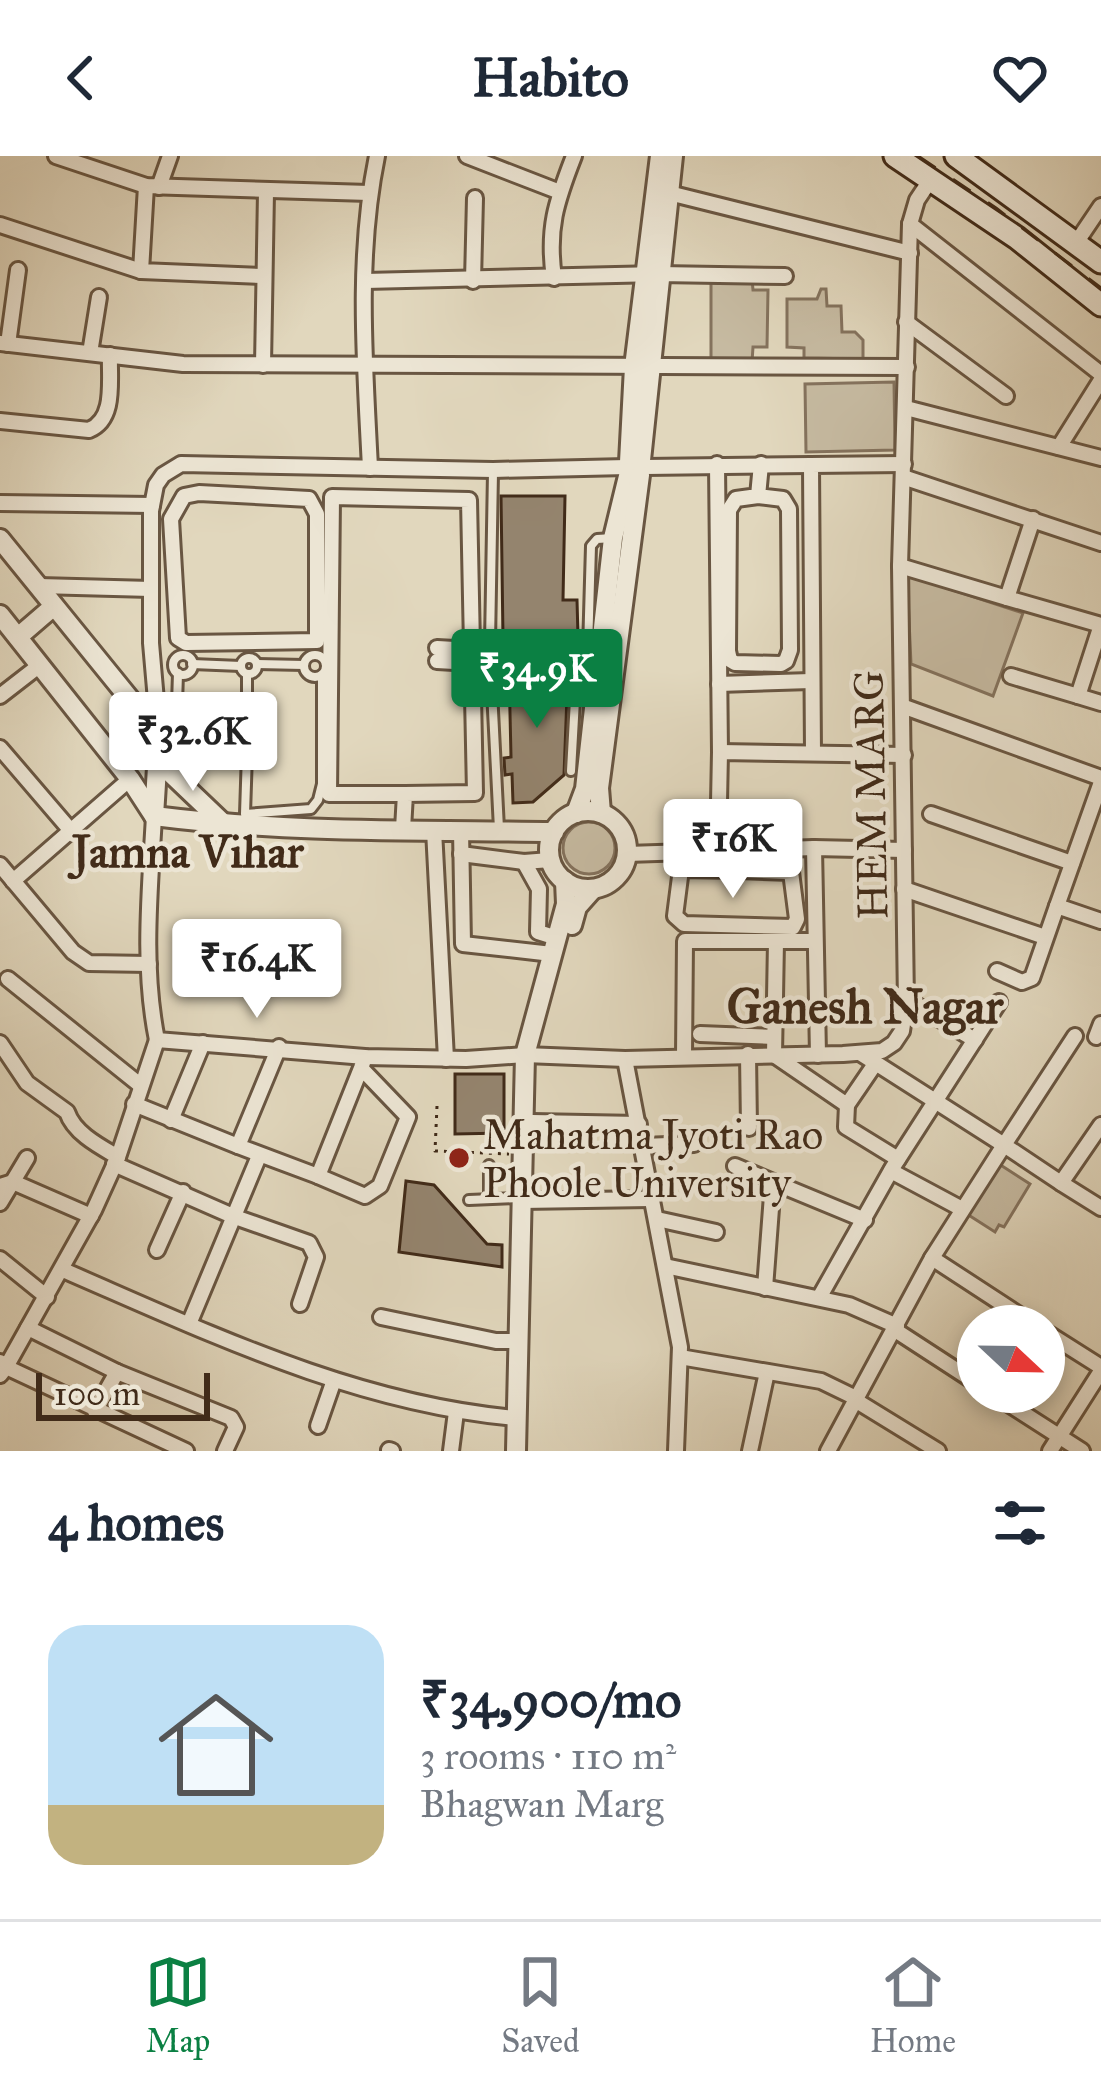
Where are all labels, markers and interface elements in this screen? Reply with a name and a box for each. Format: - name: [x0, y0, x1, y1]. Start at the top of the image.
- icon: back: [48, 45, 114, 111]
- text: Habito: [472, 45, 629, 111]
- icon: heart: [987, 45, 1053, 111]
- pin: ₹34.9K: [439, 629, 635, 731]
- text: ₹34.9K: [478, 644, 596, 692]
- street label: HEM MARG: [843, 670, 899, 920]
- pin: ₹32.6K: [95, 692, 291, 794]
- text: ₹32.6K: [136, 707, 250, 755]
- pin: ₹16K: [662, 799, 804, 901]
- text: ₹16K: [690, 814, 776, 862]
- district label: Jamna Vihar: [67, 824, 305, 880]
- pin: ₹16.4K: [159, 919, 355, 1021]
- text: ₹16.4K: [199, 934, 315, 982]
- district label: Ganesh Nagar: [727, 977, 1004, 1036]
- place label: Mahatma Jyoti Rao Phoole University: [483, 1109, 823, 1209]
- marker: Mahatma Jyoti Rao Phoole University: [446, 1145, 472, 1171]
- north arrow: [957, 1305, 1065, 1413]
- map controls: [957, 1305, 1065, 1413]
- scale bar: [36, 1367, 210, 1420]
- text: 100 m: [54, 1374, 140, 1414]
- icon: filters: [987, 1490, 1053, 1556]
- text: 4 homes: [48, 1492, 224, 1554]
- text: ₹34,900/mo: [420, 1669, 681, 1731]
- icon: home: [144, 1673, 288, 1817]
- text: 3 rooms · 110 m²: [420, 1732, 676, 1780]
- text: Bhagwan Marg: [420, 1780, 664, 1828]
- tab: Map: [145, 1949, 211, 2061]
- tab: Saved: [501, 1949, 580, 2061]
- tab: Home: [870, 1949, 956, 2061]

